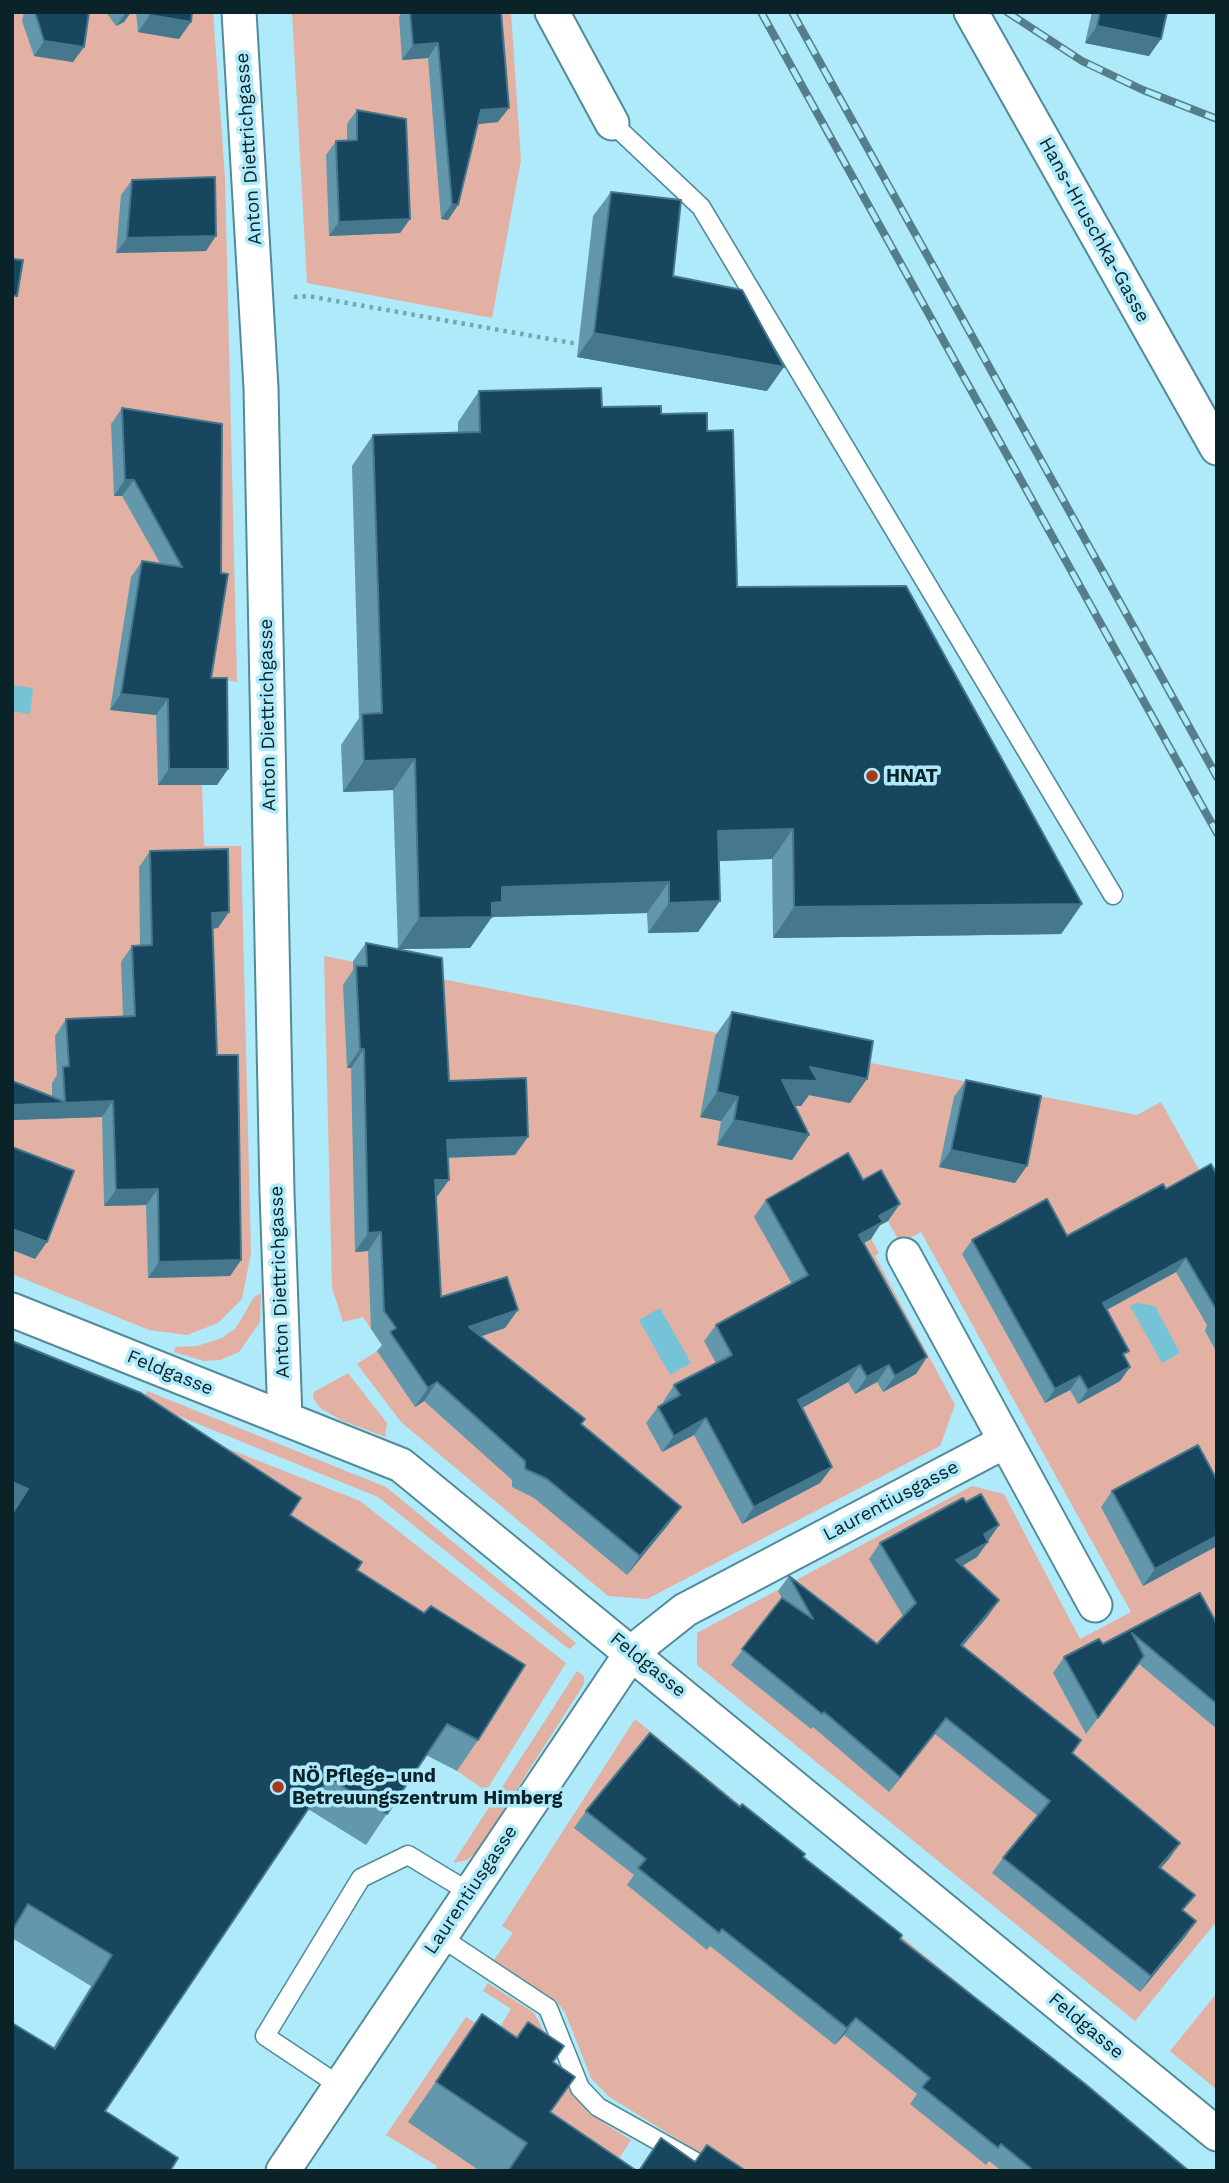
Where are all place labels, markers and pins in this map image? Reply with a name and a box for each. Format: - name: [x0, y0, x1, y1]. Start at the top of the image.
- place label: HNAT: [886, 765, 938, 787]
- marker: HNAT: [864, 768, 880, 784]
- place label: NÖ Pflege- und Betreuungszentrum Himberg: [292, 1765, 562, 1809]
- marker: NÖ Pflege- und Betreuungszentrum Himberg: [270, 1779, 286, 1795]

